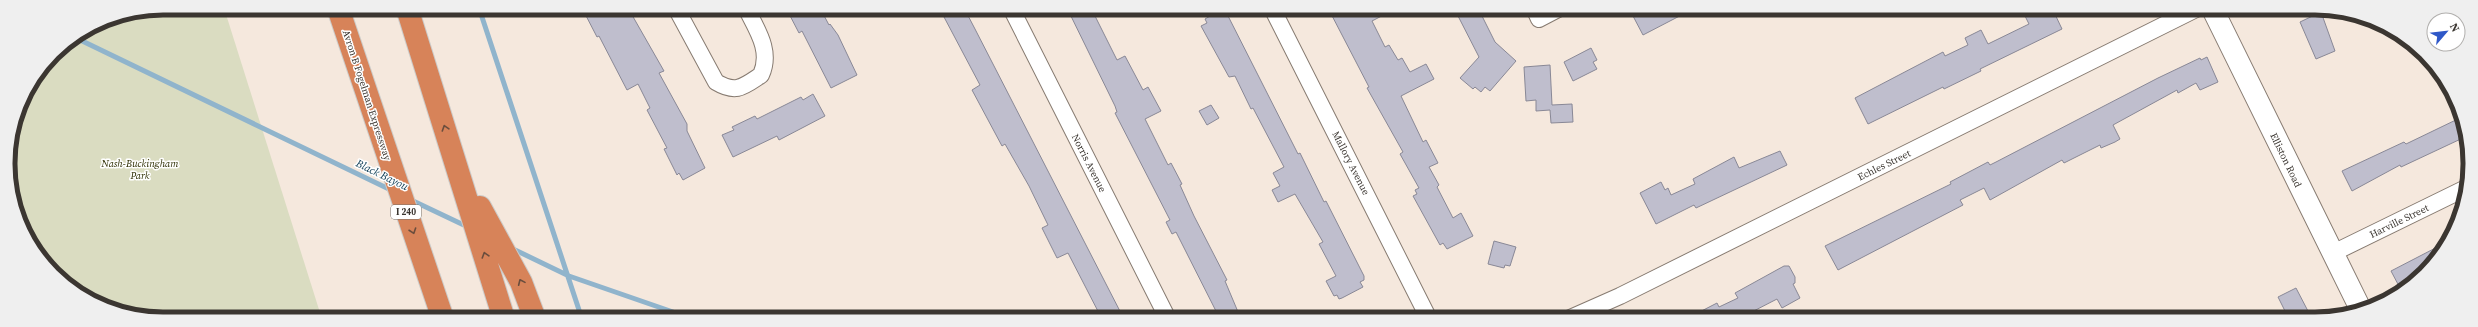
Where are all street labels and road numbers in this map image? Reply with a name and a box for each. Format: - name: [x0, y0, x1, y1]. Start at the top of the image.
- street label: Avron B Fogelman Expressway: [340, 28, 395, 163]
- street label: Mallory Avenue: [1329, 129, 1373, 197]
- street label: Elliston Road: [2267, 131, 2305, 190]
- street label: Norris Avenue: [1069, 132, 1109, 194]
- street label: Echles Street: [1855, 146, 1913, 183]
- street label: Harville Street: [2367, 201, 2431, 241]
- road number: I 240: [391, 205, 421, 219]

